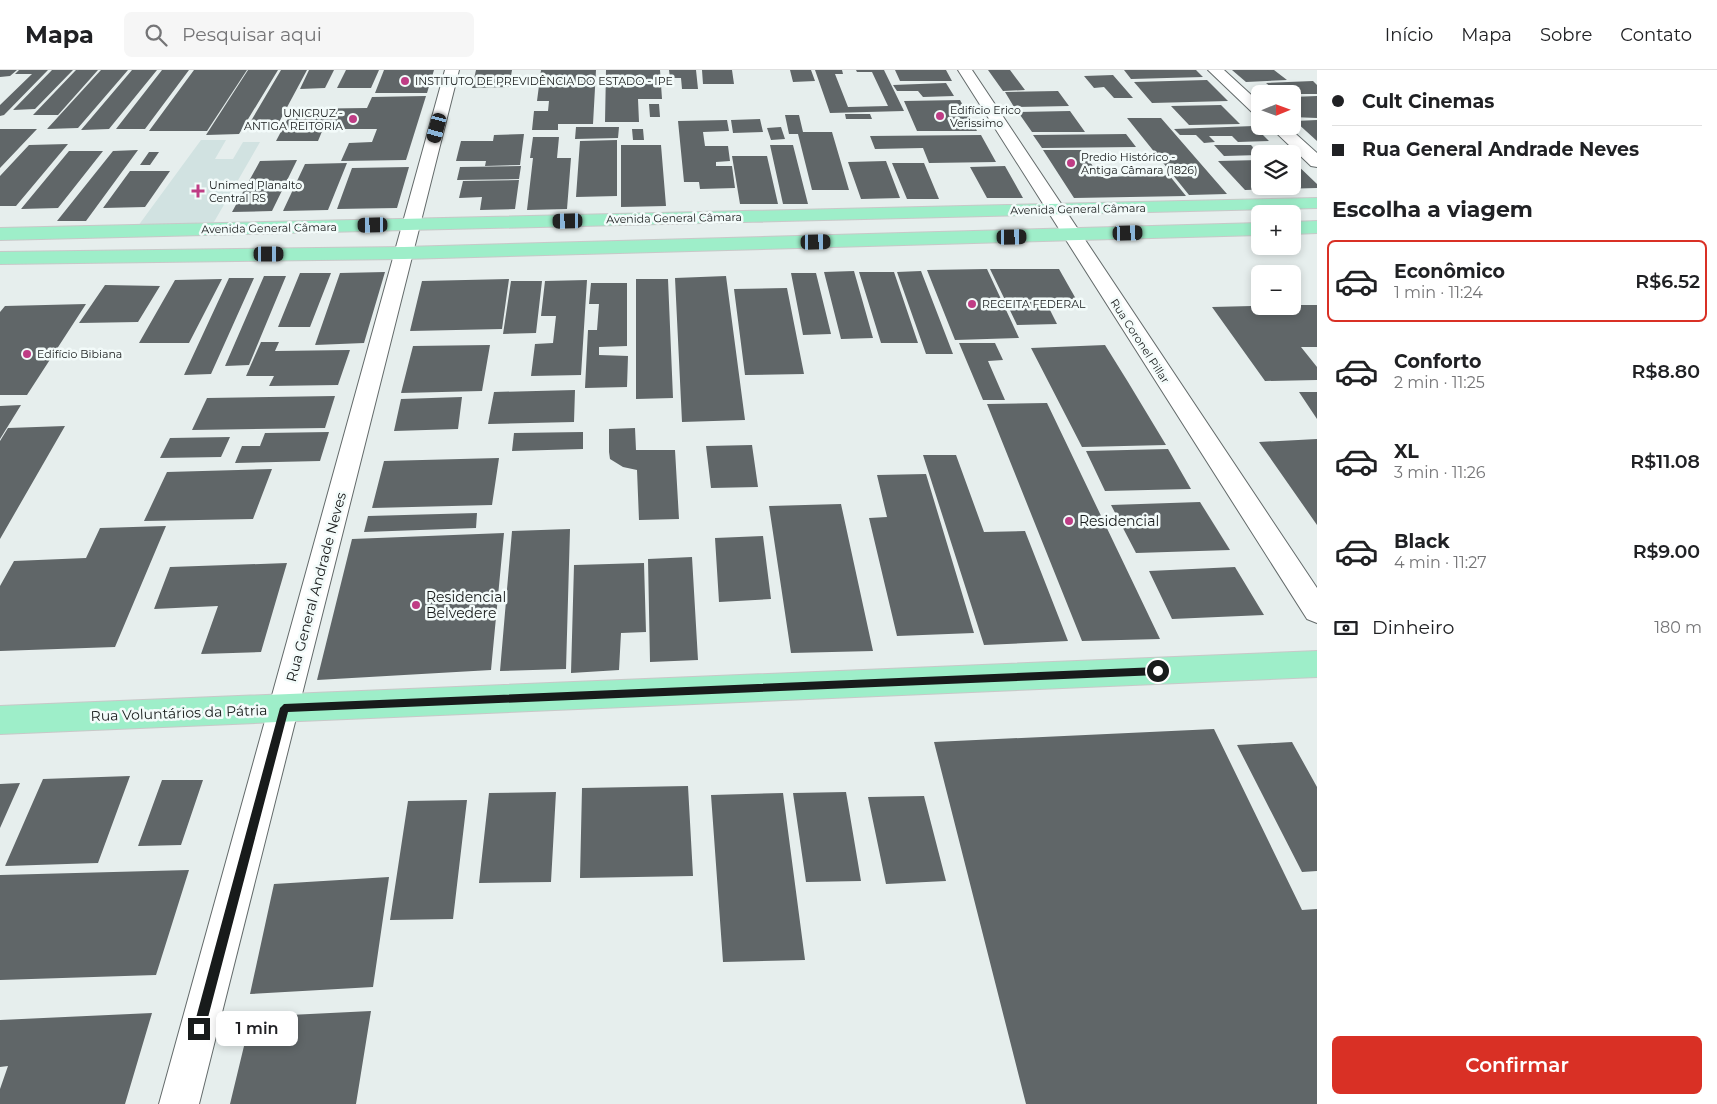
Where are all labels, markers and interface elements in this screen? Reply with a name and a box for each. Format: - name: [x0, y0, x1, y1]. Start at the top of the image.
- search box: [124, 12, 474, 57]
- text: Mapa: [25, 20, 94, 49]
- icon: search: [142, 21, 170, 49]
- text: Pesquisar aqui: [182, 23, 322, 46]
- text: Início: [1385, 24, 1433, 46]
- text: Mapa: [1461, 24, 1512, 46]
- text: Sobre: [1540, 24, 1592, 46]
- text: Contato: [1620, 24, 1692, 46]
- place label: INSTITUTO DE PREVIDÊNCIA DO ESTADO - IPE: [415, 74, 673, 88]
- marker: INSTITUTO DE PREVIDÊNCIA DO ESTADO - IPE: [399, 75, 411, 87]
- north arrow: [1251, 85, 1301, 135]
- map controls: [1251, 85, 1301, 315]
- text: Cult Cinemas: [1362, 90, 1494, 113]
- place label: Edifício Erico Verissimo: [950, 103, 1021, 130]
- place label: UNICRUZ - ANTIGA REITORIA: [244, 106, 343, 133]
- marker: Edifício Erico Verissimo: [934, 110, 946, 122]
- car: [425, 112, 448, 144]
- marker: UNICRUZ - ANTIGA REITORIA: [347, 113, 359, 125]
- text: Rua General Andrade Neves: [1362, 138, 1639, 161]
- button: layers: [1251, 145, 1301, 195]
- place label: Predio Histórico - Antiga Câmara (1826): [1081, 150, 1198, 177]
- marker: Predio Histórico - Antiga Câmara (1826): [1065, 157, 1077, 169]
- place label: Unimed Planalto Central RS: [209, 178, 302, 205]
- marker: Unimed Planalto Central RS: [191, 184, 205, 198]
- text: Escolha a viagem: [1332, 196, 1533, 223]
- street label: Avenida General Câmara: [1010, 201, 1146, 217]
- button: +: [1251, 205, 1301, 255]
- street label: Avenida General Câmara: [606, 210, 742, 226]
- car: [552, 213, 583, 229]
- car: [357, 217, 388, 233]
- street label: Avenida General Câmara: [201, 220, 337, 236]
- car: [1112, 225, 1143, 241]
- car: [996, 229, 1027, 245]
- car: [800, 234, 831, 250]
- car: [254, 247, 284, 262]
- icon: car: [1334, 259, 1379, 304]
- text: Econômico: [1394, 260, 1505, 283]
- button: −: [1251, 265, 1301, 315]
- text: R$6.52: [1635, 270, 1700, 293]
- text: 1 min · 11:24: [1394, 283, 1483, 302]
- street label: Rua Coronel Pillar: [1107, 296, 1173, 386]
- place label: RECEITA FEDERAL: [982, 297, 1086, 311]
- marker: RECEITA FEDERAL: [966, 298, 978, 310]
- place label: Edifício Bibiana: [37, 347, 122, 361]
- marker: Edifício Bibiana: [21, 348, 33, 360]
- icon: car: [1334, 349, 1379, 394]
- text: Conforto: [1394, 350, 1482, 373]
- text: R$8.80: [1632, 360, 1700, 383]
- text: 2 min · 11:25: [1394, 373, 1485, 392]
- icon: car: [1334, 439, 1379, 484]
- text: XL: [1394, 440, 1419, 463]
- text: R$11.08: [1630, 450, 1700, 473]
- text: 3 min · 11:26: [1394, 463, 1485, 482]
- street label: Rua General Andrade Neves: [282, 490, 350, 684]
- place label: Residencial: [1079, 512, 1159, 530]
- marker: Residencial: [1063, 515, 1075, 527]
- icon: car: [1334, 529, 1379, 574]
- text: Black: [1394, 530, 1450, 553]
- text: R$9.00: [1633, 540, 1700, 563]
- text: 4 min · 11:27: [1394, 553, 1487, 572]
- place label: Residencial Belvedere: [426, 588, 506, 622]
- marker: Residencial Belvedere: [410, 599, 422, 611]
- icon: cash: [1332, 614, 1360, 642]
- text: Dinheiro: [1372, 616, 1454, 639]
- text: 180 m: [1654, 618, 1702, 637]
- route start: [1147, 660, 1169, 682]
- street label: Rua Voluntários da Pátria: [90, 701, 268, 725]
- callout: 1 min: [216, 1012, 299, 1046]
- route end: [188, 1018, 210, 1040]
- text: 1 min: [236, 1019, 278, 1038]
- button: Confirmar: [1332, 1036, 1702, 1094]

